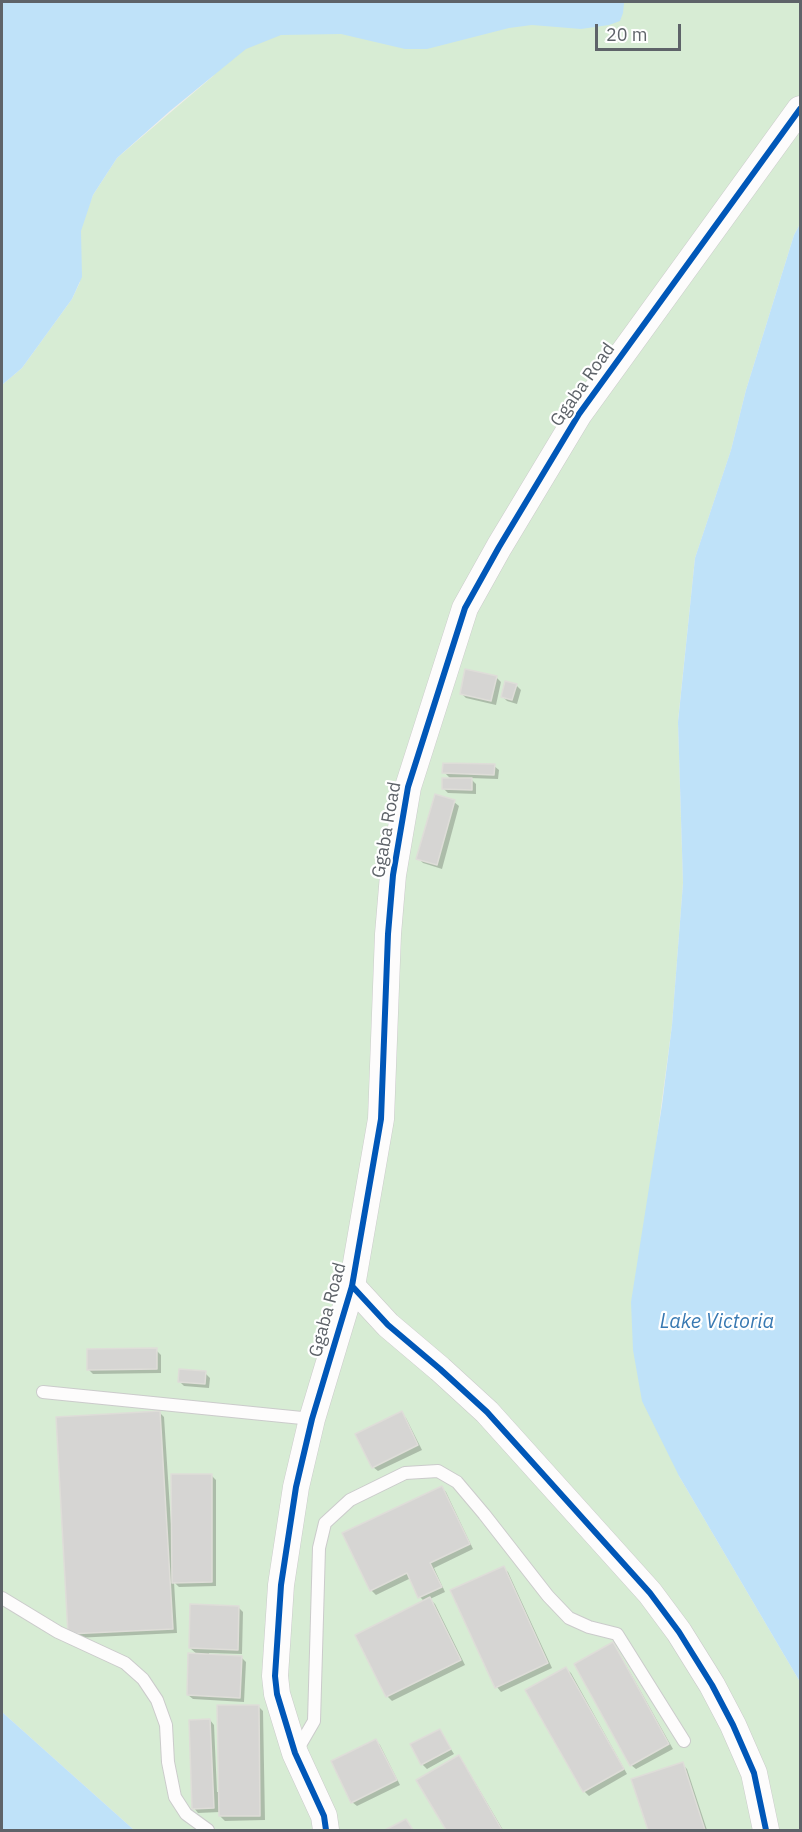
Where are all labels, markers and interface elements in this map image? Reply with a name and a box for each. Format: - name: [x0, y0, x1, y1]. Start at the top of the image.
- scale bar: [598, 12, 684, 50]
- text: 20 m: [606, 23, 648, 46]
- street label: Ggaba Road: [546, 339, 620, 431]
- street label: Ggaba Road: [368, 780, 406, 880]
- street label: Ggaba Road: [305, 1260, 351, 1360]
- water label: Lake Victoria: [660, 1310, 774, 1334]

